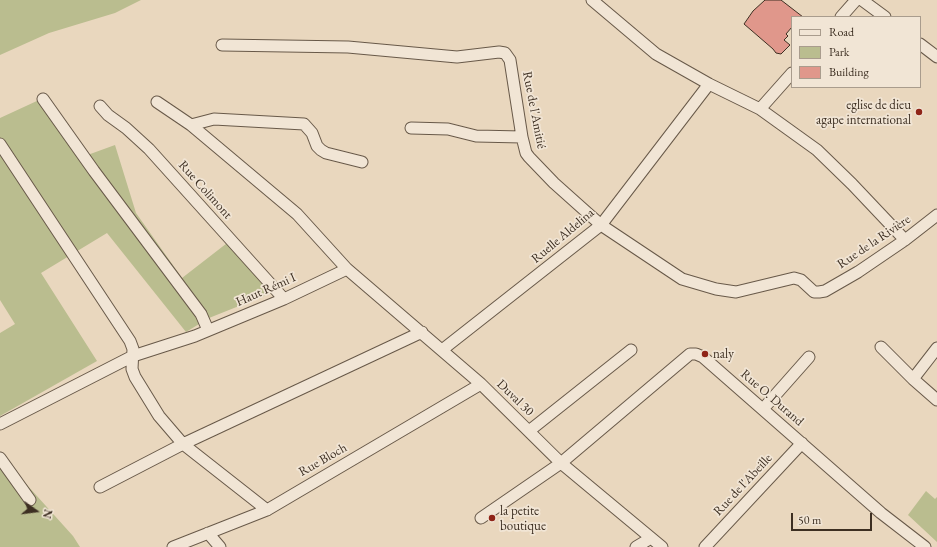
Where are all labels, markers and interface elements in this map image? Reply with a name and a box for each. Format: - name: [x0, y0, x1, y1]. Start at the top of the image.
- legend: [791, 16, 921, 88]
- text: Road: [829, 24, 854, 40]
- text: Park: [829, 44, 849, 60]
- text: Building: [829, 64, 869, 80]
- street label: Rue de l'Amitié: [519, 70, 549, 150]
- place label: eglise de dieu agape international: [816, 97, 911, 128]
- marker: eglise de dieu agape international: [914, 107, 924, 117]
- street label: Rue Colimont: [175, 158, 235, 222]
- street label: Ruelle Aldelina: [528, 205, 598, 267]
- street label: Rue de la Rivière: [835, 212, 913, 272]
- street label: Haut Rémi I: [234, 270, 298, 310]
- place label: naly: [713, 346, 734, 362]
- marker: naly: [700, 349, 710, 359]
- street label: Rue O. Durand: [737, 366, 807, 430]
- street label: Duval 30: [493, 377, 537, 419]
- street label: Rue Bloch: [296, 440, 350, 480]
- street label: Rue de l'Abeille: [710, 451, 776, 519]
- north arrow: [16, 491, 56, 531]
- place label: la petite boutique: [500, 503, 546, 534]
- scale bar: [793, 505, 874, 531]
- text: N: [40, 508, 56, 520]
- text: 50 m: [798, 512, 821, 528]
- marker: la petite boutique: [487, 513, 497, 523]

